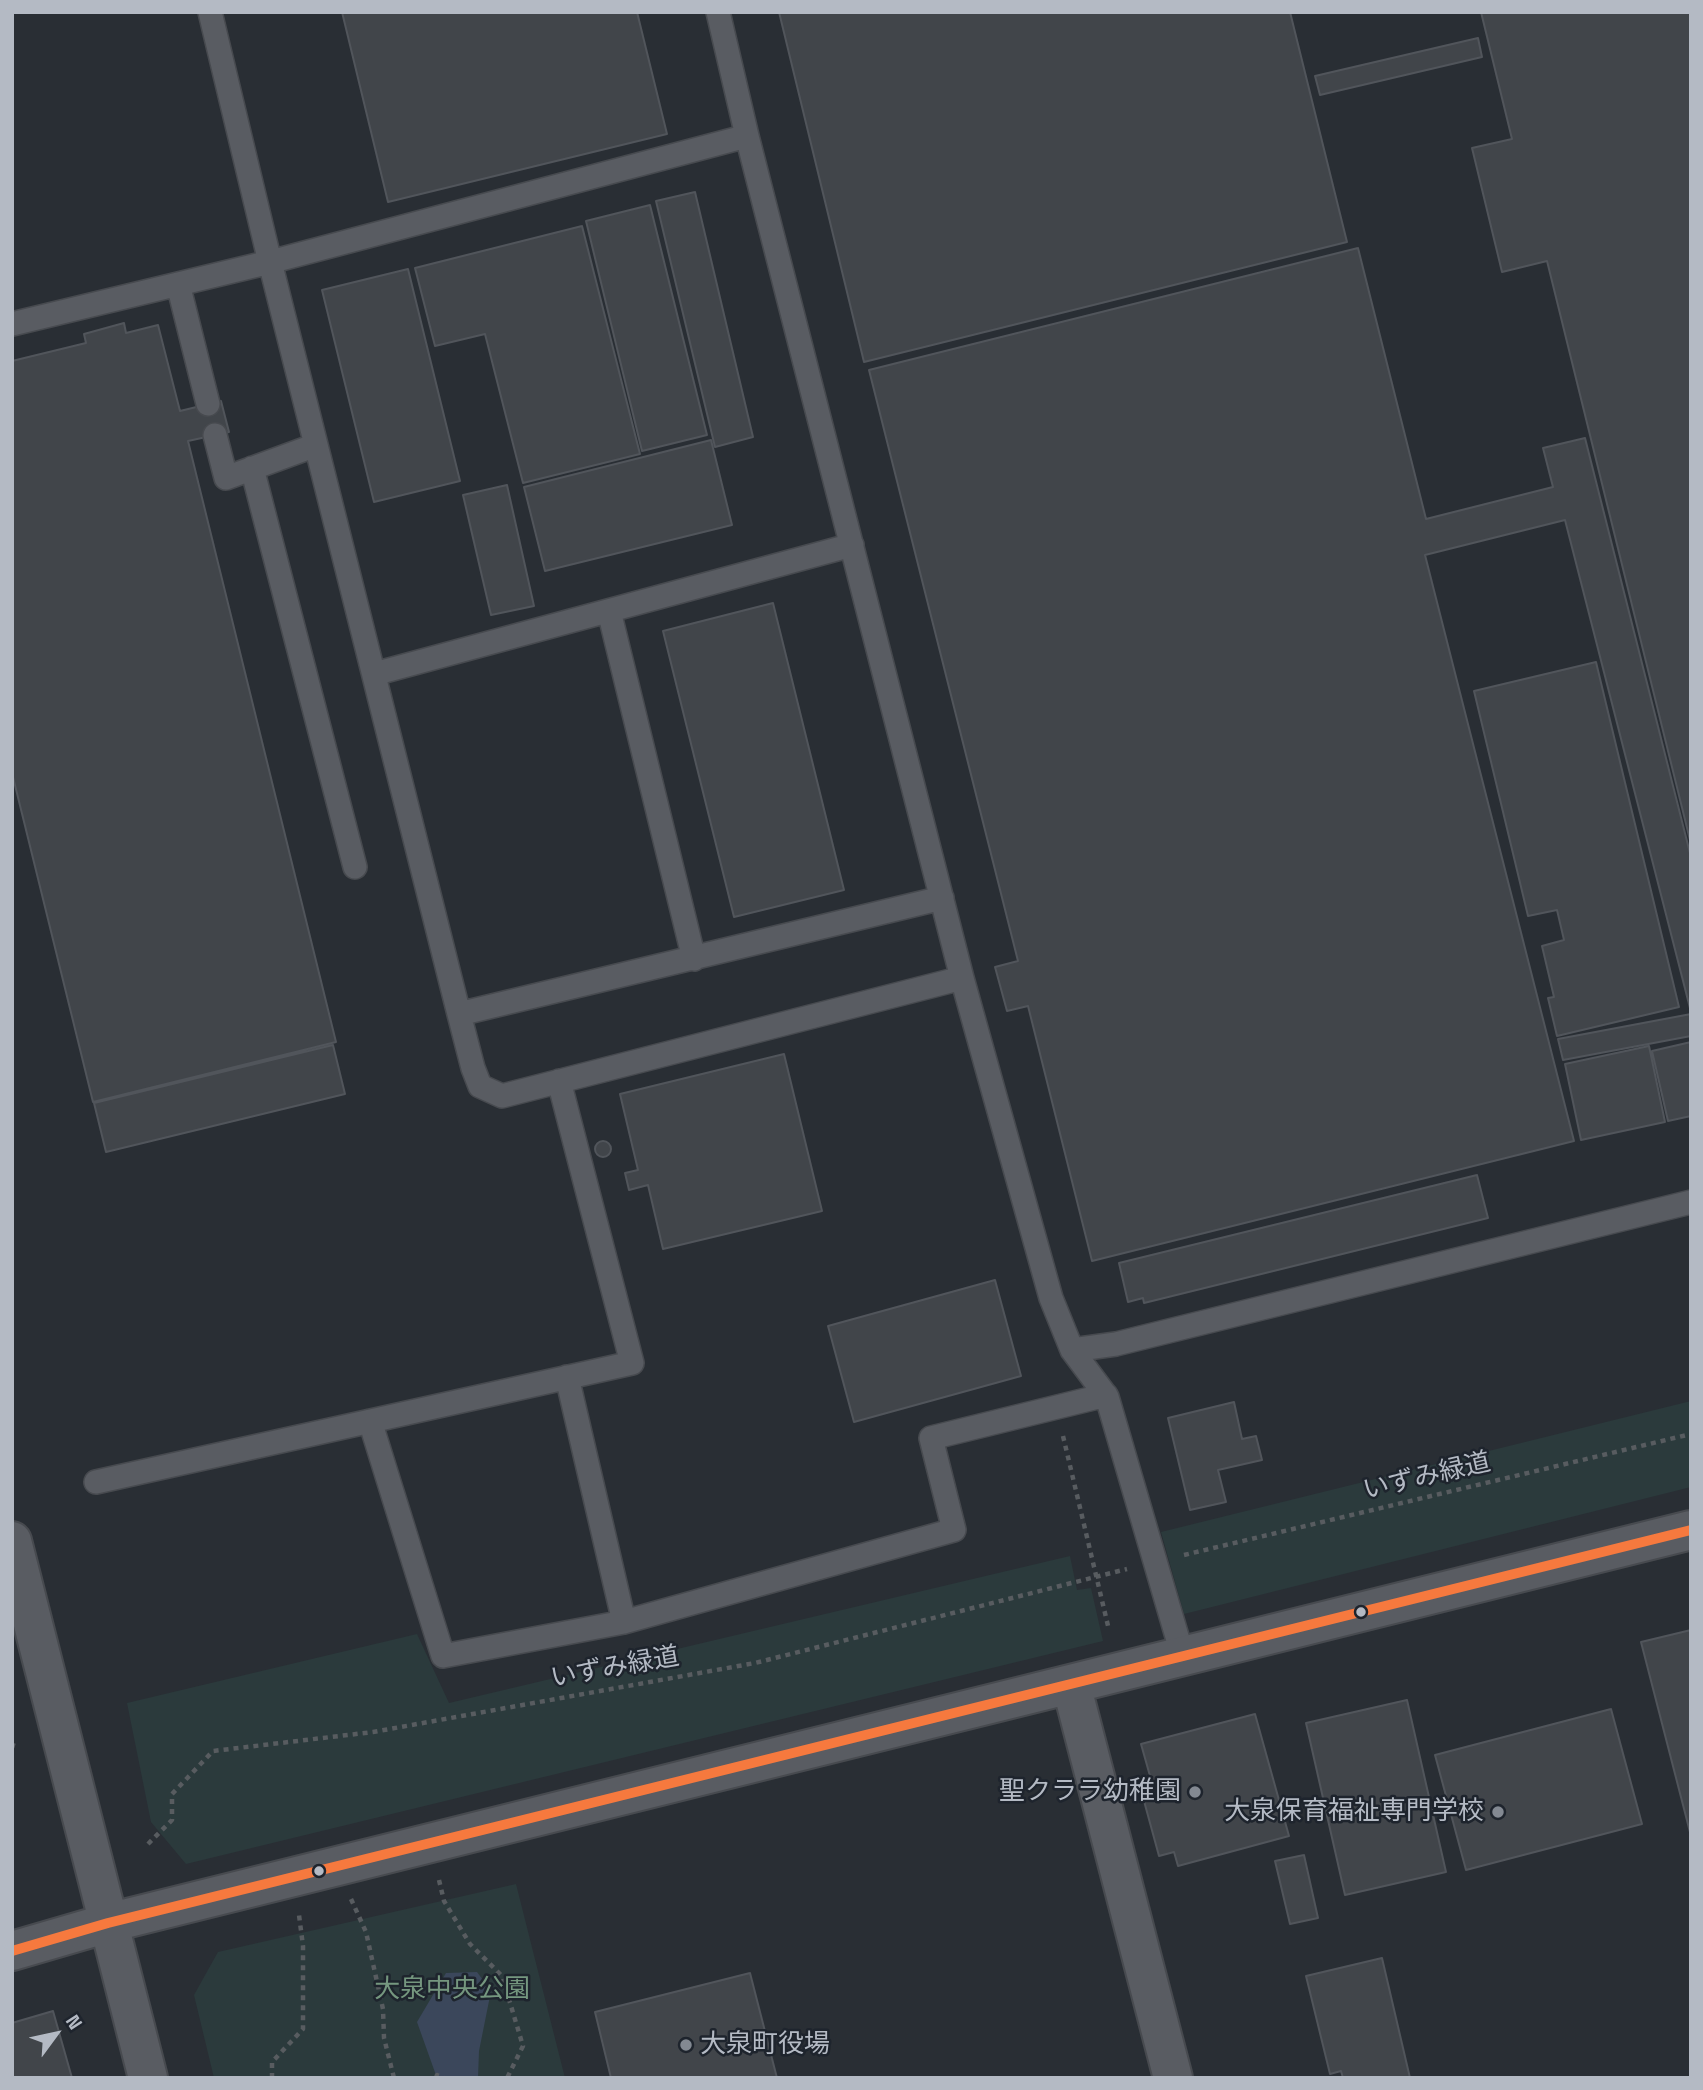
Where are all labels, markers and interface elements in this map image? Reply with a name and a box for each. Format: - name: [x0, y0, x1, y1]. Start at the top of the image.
- street label: いずみ緑道: [1360, 1447, 1494, 1507]
- unlabelled marker: [1354, 1605, 1368, 1619]
- street label: いずみ緑道: [548, 1641, 682, 1695]
- place label: 聖クララ幼稚園: [999, 1776, 1181, 1808]
- marker: 聖クララ幼稚園: [1187, 1784, 1203, 1800]
- place label: 大泉保育福祉専門学校: [1224, 1796, 1484, 1828]
- marker: 大泉保育福祉専門学校: [1490, 1804, 1506, 1820]
- unlabelled marker: [312, 1864, 326, 1878]
- park label: 大泉中央公園: [374, 1974, 530, 2006]
- north arrow: [21, 1999, 91, 2069]
- text: N: [60, 2010, 88, 2034]
- place label: 大泉町役場: [700, 2029, 830, 2061]
- marker: 大泉町役場: [678, 2037, 694, 2053]

